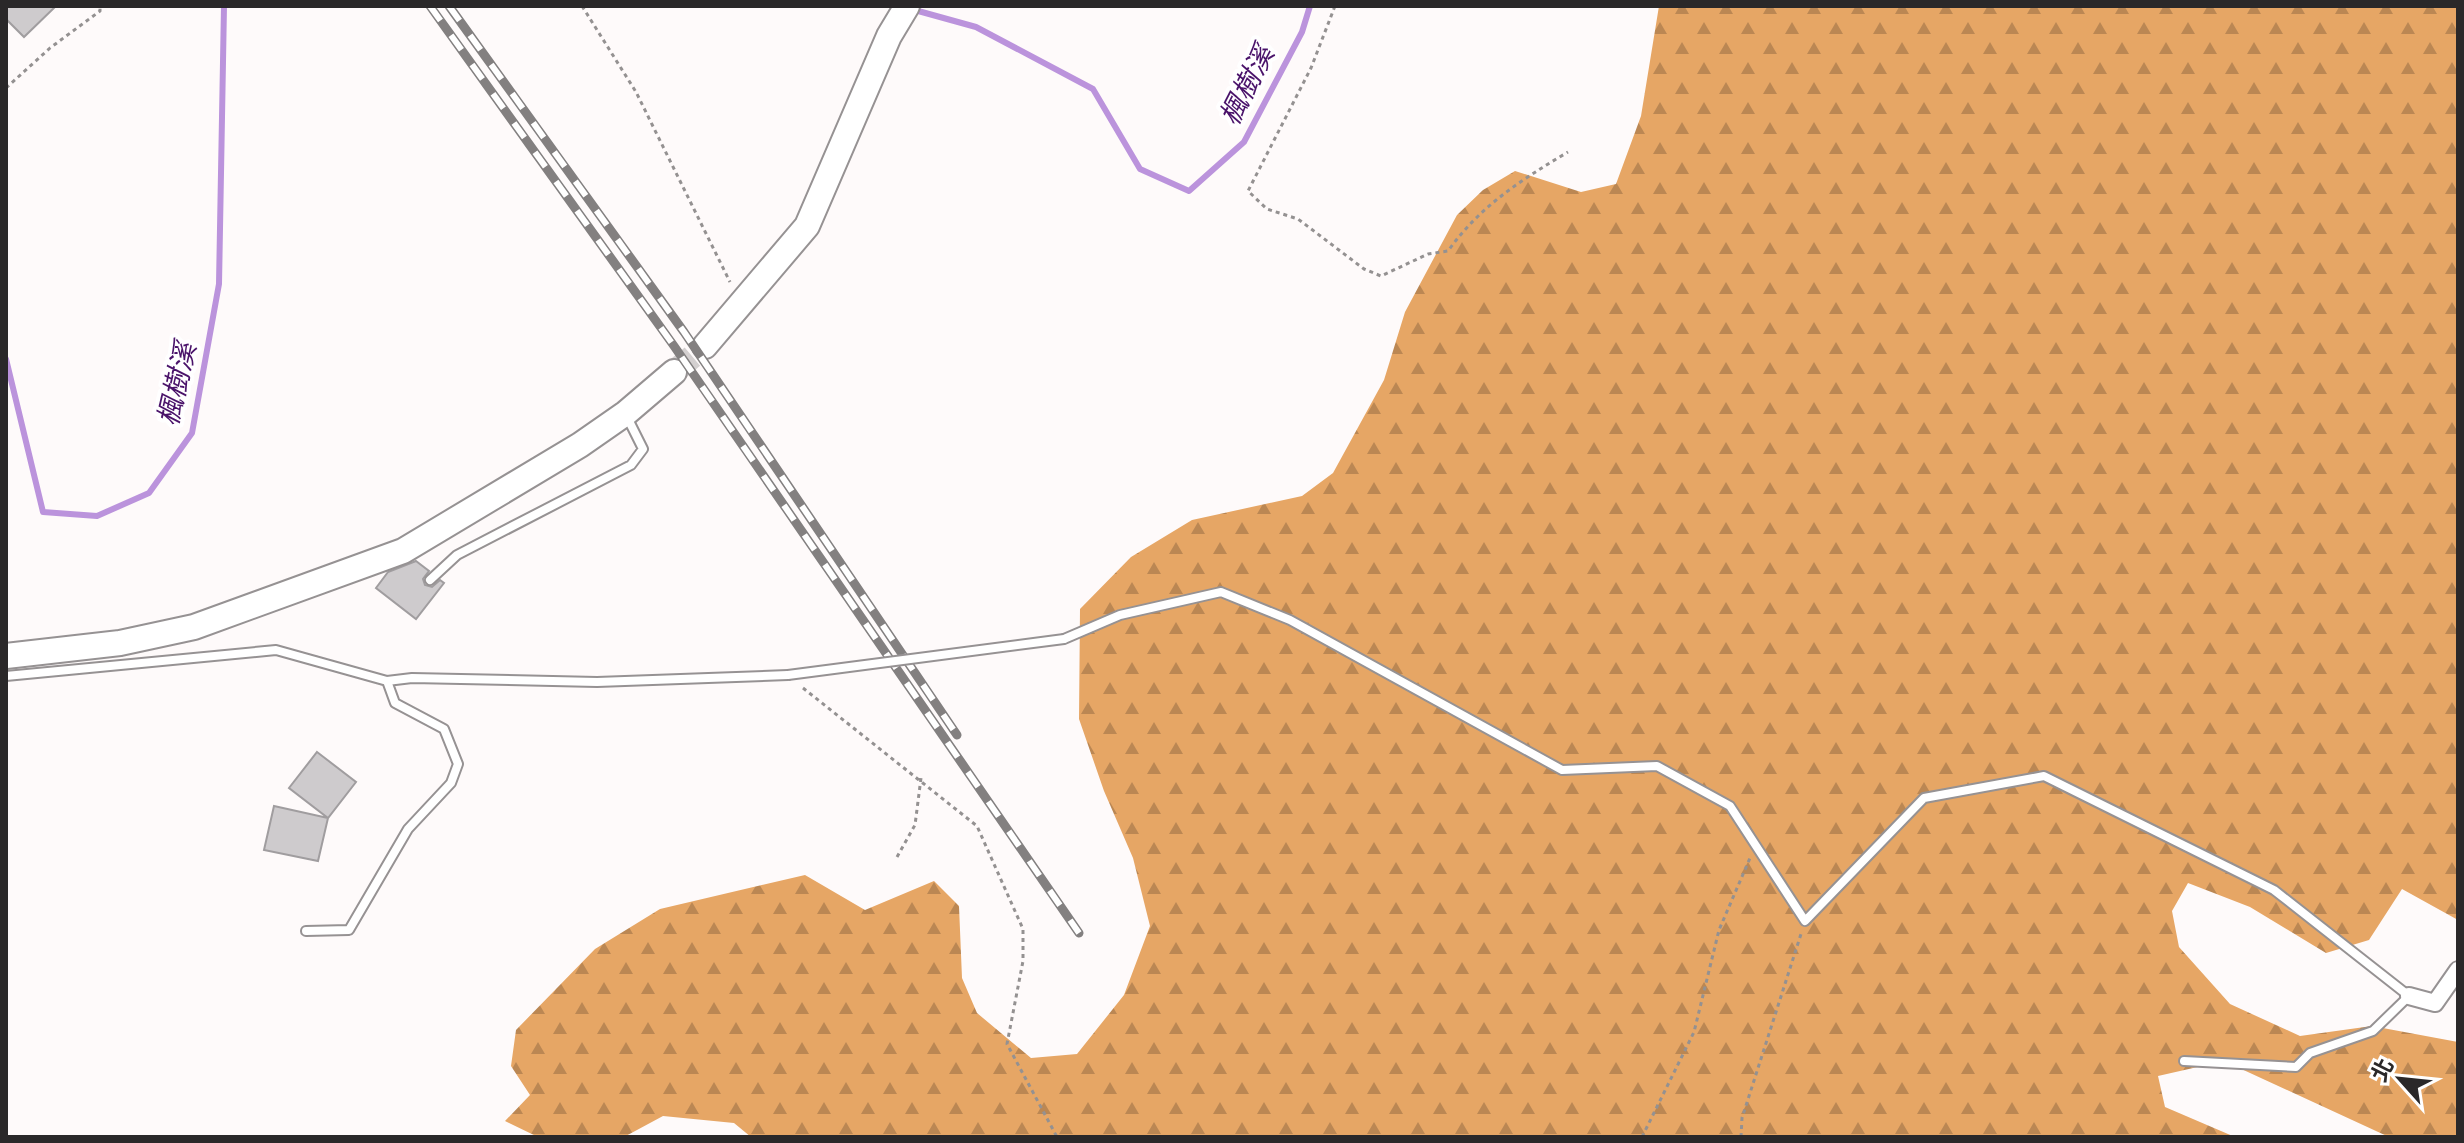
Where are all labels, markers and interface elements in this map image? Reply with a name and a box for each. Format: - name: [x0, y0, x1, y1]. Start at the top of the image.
- water label: 楓樹溪: [1210, 36, 1283, 131]
- water label: 楓樹溪: [149, 335, 204, 429]
- north arrow: [2360, 1039, 2440, 1119]
- text: 北: [2364, 1053, 2400, 1086]

